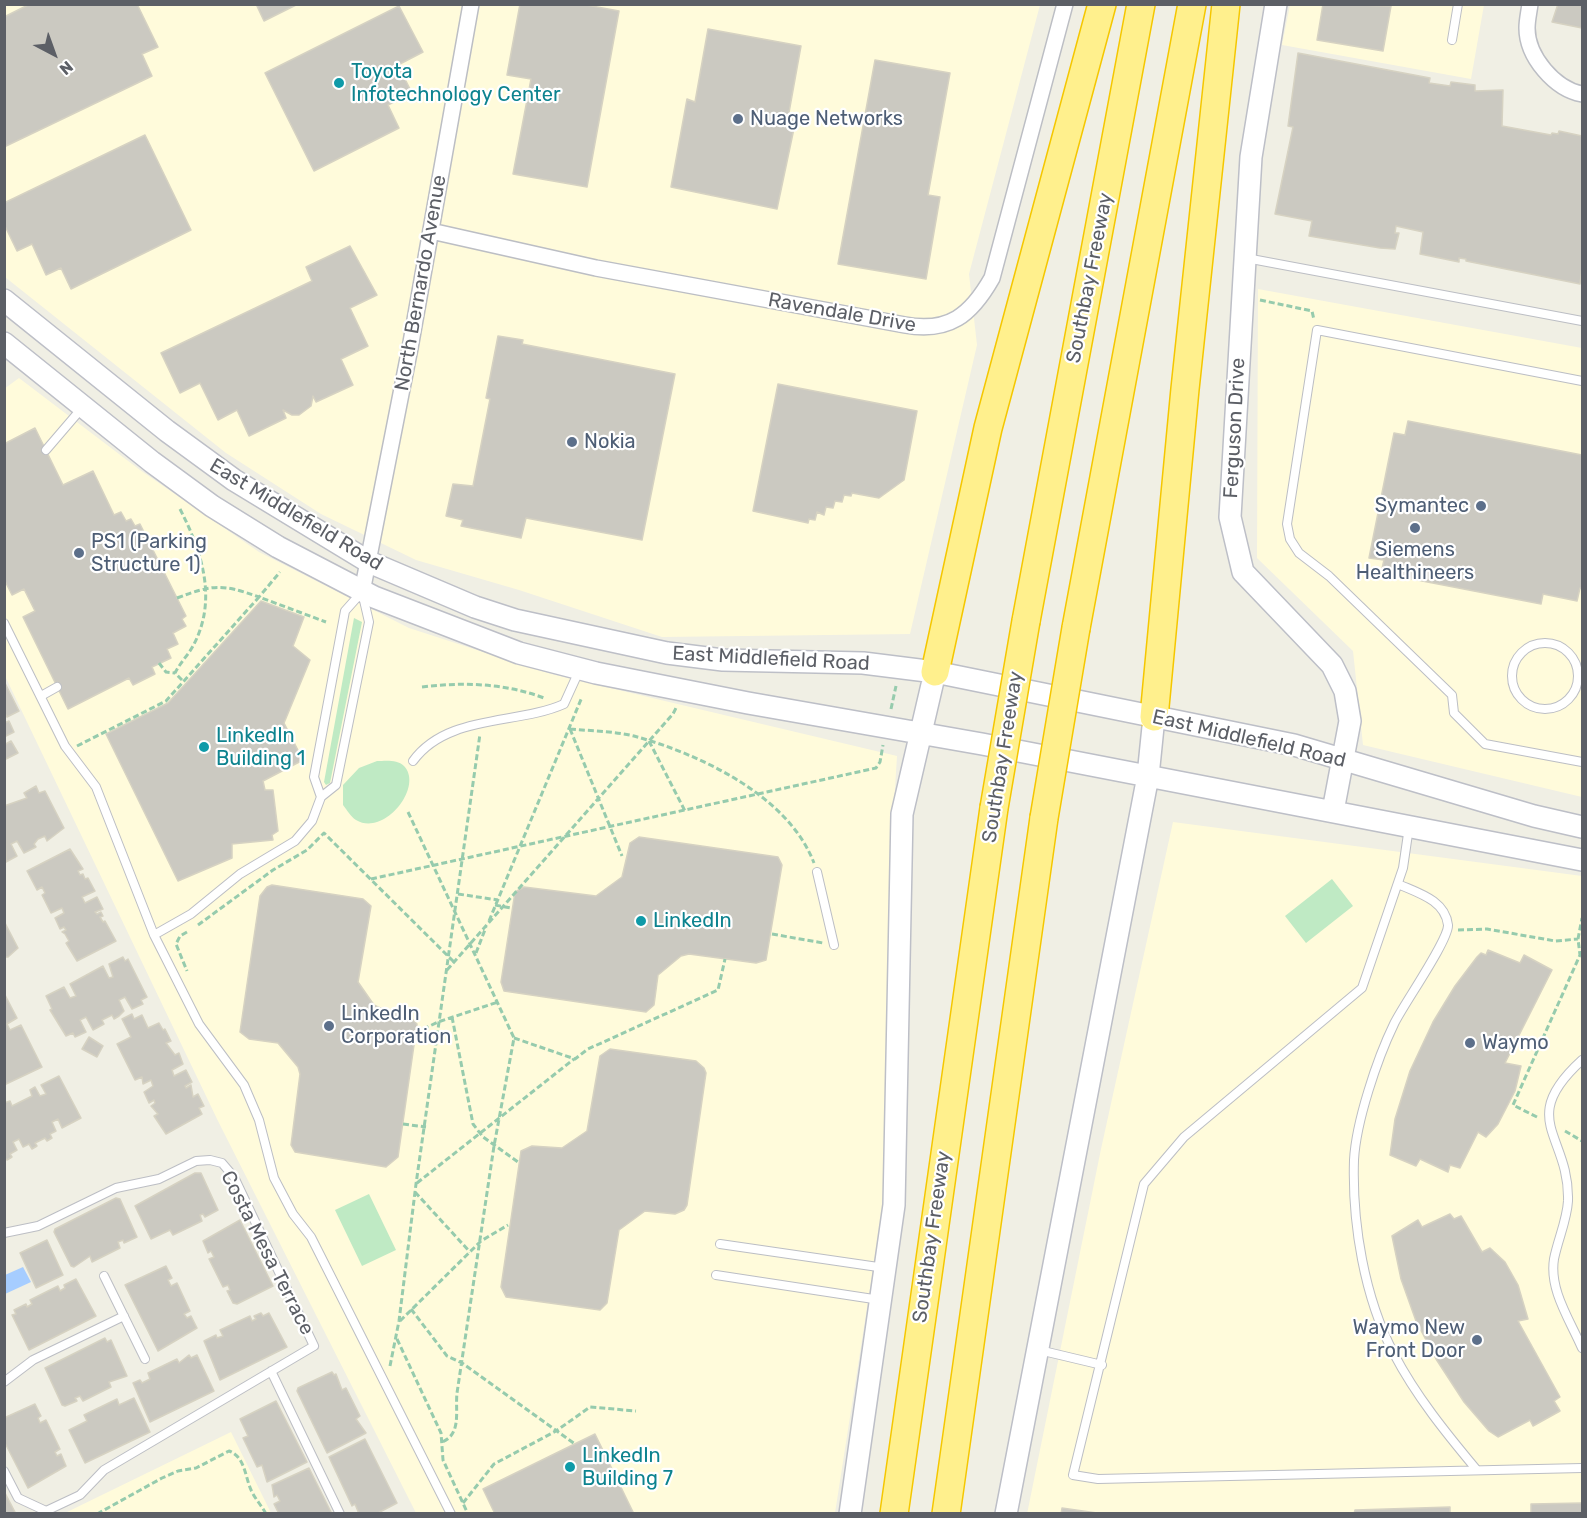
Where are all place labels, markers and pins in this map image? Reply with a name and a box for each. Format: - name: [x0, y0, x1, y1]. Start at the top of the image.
- place label: Toyota Infotechnology Center: [351, 60, 560, 107]
- marker: Toyota Infotechnology Center: [332, 76, 346, 90]
- place label: Nuage Networks: [750, 107, 903, 131]
- marker: Nuage Networks: [731, 112, 745, 126]
- place label: Nokia: [584, 430, 636, 454]
- marker: Nokia: [565, 435, 579, 449]
- place label: Symantec: [1375, 494, 1469, 518]
- marker: Symantec: [1474, 499, 1488, 513]
- marker: Siemens Healthineers: [1408, 521, 1422, 535]
- place label: PS1 (Parking Structure 1): [91, 530, 207, 577]
- place label: Siemens Healthineers: [1356, 538, 1474, 585]
- marker: PS1 (Parking Structure 1): [72, 546, 86, 560]
- place label: LinkedIn Building 1: [216, 724, 305, 771]
- marker: LinkedIn Building 1: [197, 740, 211, 754]
- place label: LinkedIn: [653, 909, 732, 933]
- marker: LinkedIn: [634, 914, 648, 928]
- place label: LinkedIn Corporation: [341, 1002, 451, 1049]
- marker: LinkedIn Corporation: [322, 1019, 336, 1033]
- place label: Waymo: [1482, 1031, 1549, 1055]
- marker: Waymo: [1463, 1036, 1477, 1050]
- place label: Waymo New Front Door: [1353, 1316, 1465, 1363]
- marker: Waymo New Front Door: [1470, 1333, 1484, 1347]
- place label: LinkedIn Building 7: [582, 1444, 673, 1491]
- marker: LinkedIn Building 7: [563, 1460, 577, 1474]

